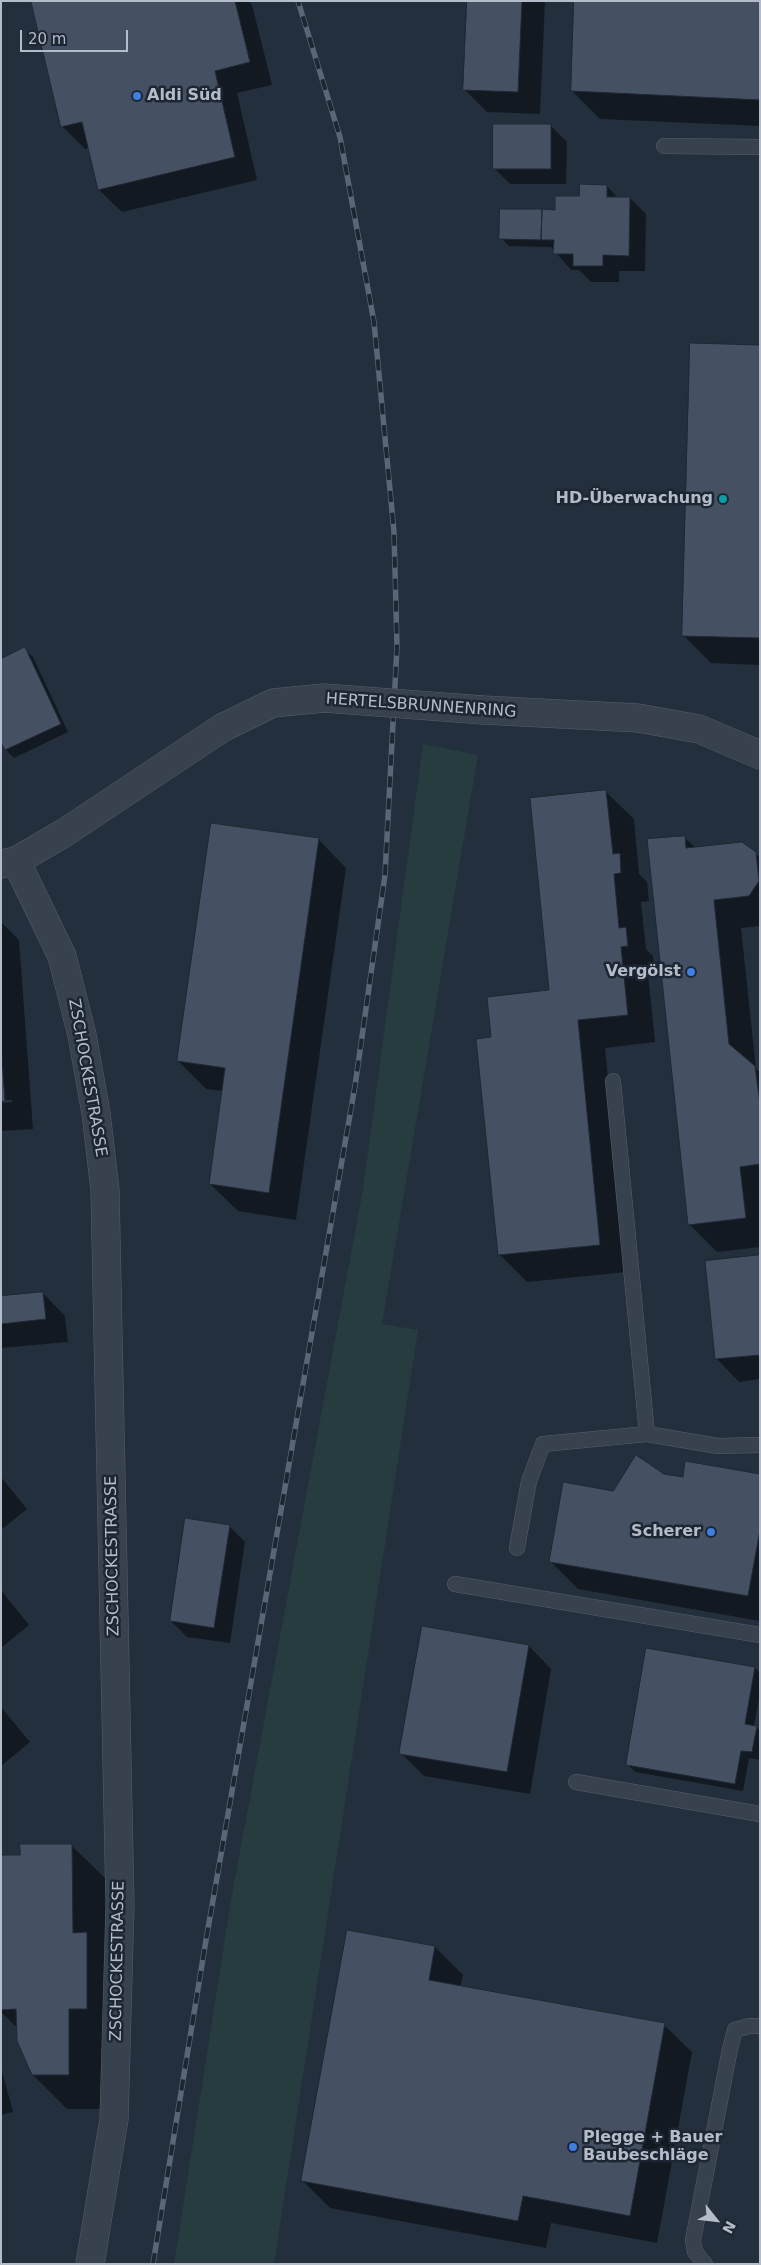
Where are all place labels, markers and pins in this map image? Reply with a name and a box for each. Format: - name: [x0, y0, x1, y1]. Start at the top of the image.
- place label: Aldi Süd: [147, 86, 222, 106]
- marker: Aldi Süd: [131, 90, 143, 102]
- place label: HD-Überwachung: [556, 489, 713, 509]
- marker: HD-Überwachung: [717, 493, 729, 505]
- place label: Vergölst: [606, 962, 681, 982]
- marker: Vergölst: [685, 966, 697, 978]
- place label: Scherer: [631, 1522, 701, 1542]
- marker: Scherer: [705, 1526, 717, 1538]
- place label: Plegge + Bauer Baubeschläge: [583, 2128, 722, 2166]
- marker: Plegge + Bauer Baubeschläge: [567, 2141, 579, 2153]

